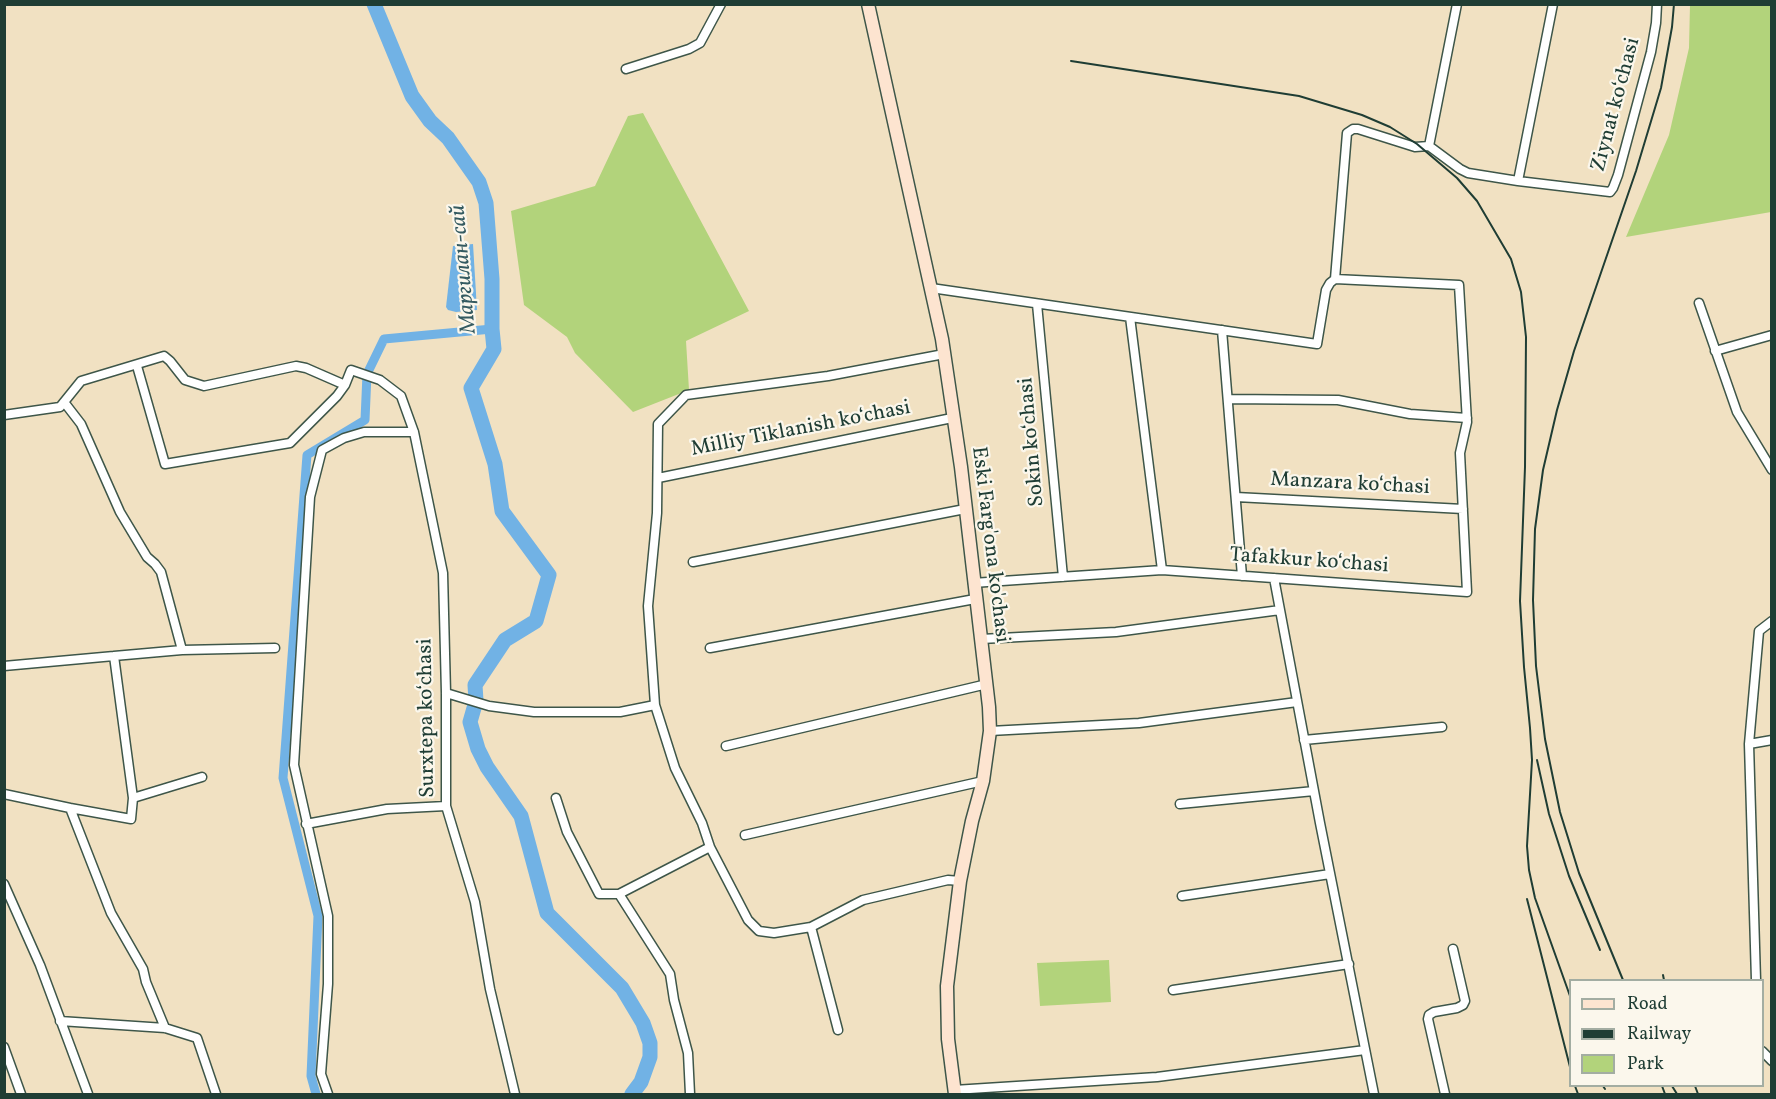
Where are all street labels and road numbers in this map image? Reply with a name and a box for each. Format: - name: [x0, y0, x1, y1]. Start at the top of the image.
- street label: Ziynat koʻchasi: [1587, 35, 1647, 175]
- street label: Sokin koʻchasi: [1015, 376, 1051, 508]
- street label: Milliy Tiklanish koʻchasi: [689, 396, 913, 464]
- street label: Eski Farg'ona ko'chasi: [964, 445, 1014, 645]
- street label: Manzara koʻchasi: [1270, 468, 1430, 502]
- street label: Tafakkur koʻchasi: [1229, 544, 1389, 580]
- street label: Surxtepa koʻchasi: [414, 638, 442, 798]

